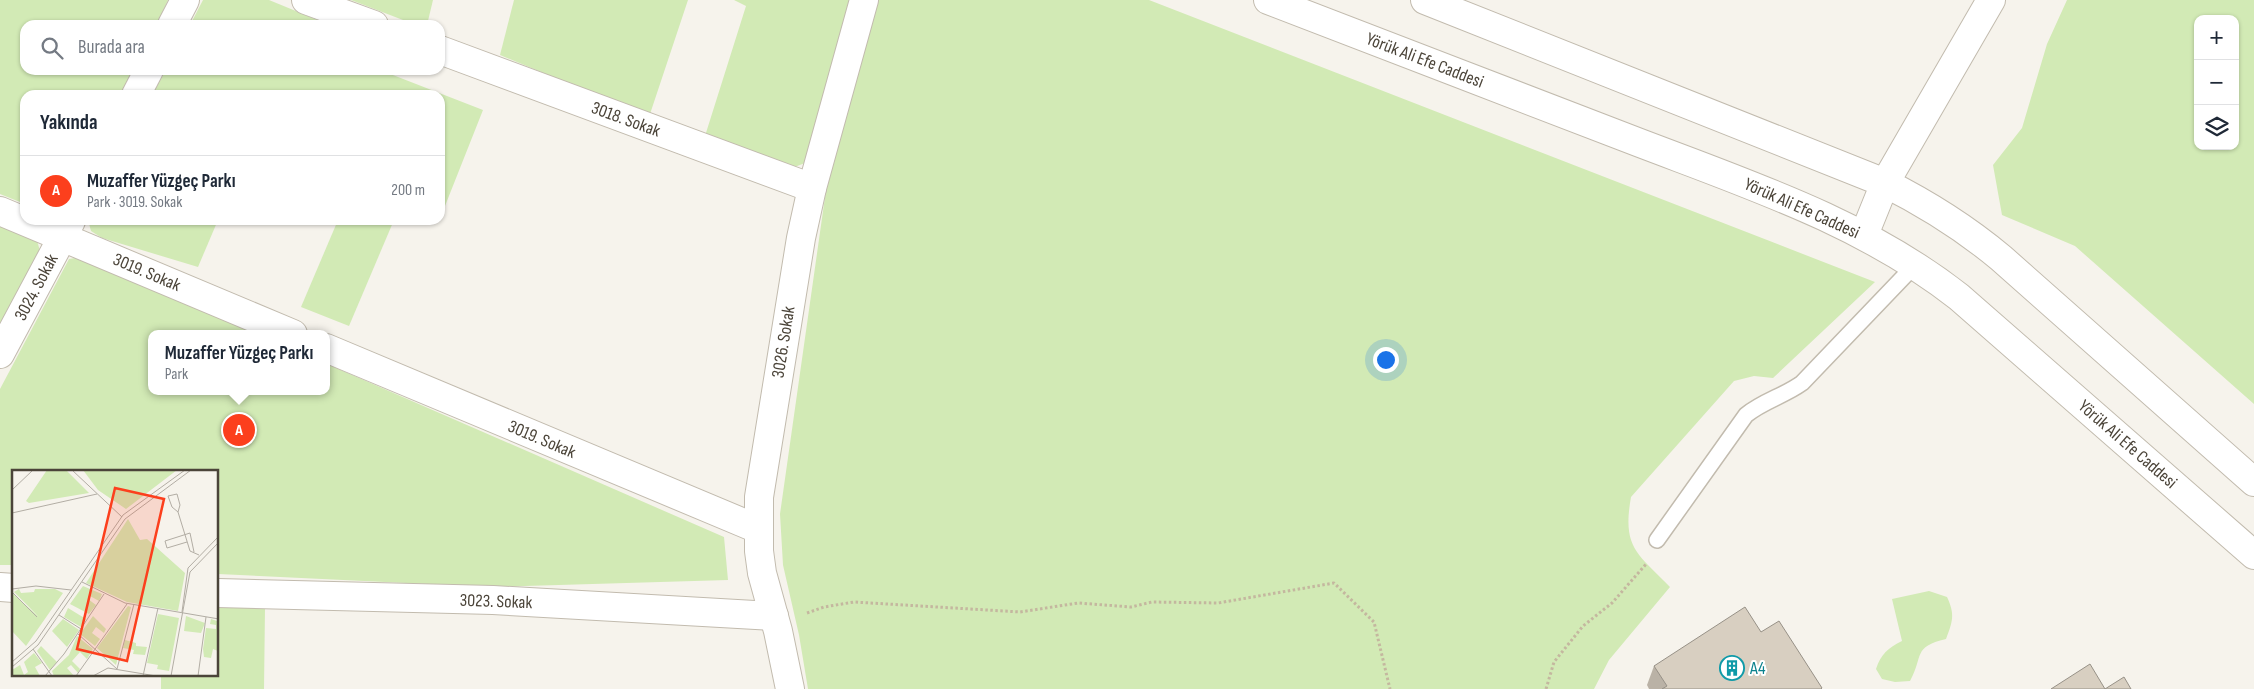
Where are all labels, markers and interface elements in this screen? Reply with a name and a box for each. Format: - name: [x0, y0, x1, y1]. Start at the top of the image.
- map controls: [2194, 15, 2239, 150]
- button: +: [2194, 15, 2239, 60]
- search box: [20, 20, 445, 75]
- street label: Yörük Ali Efe Caddesi: [1363, 28, 1487, 93]
- icon: search: [38, 34, 66, 62]
- text: Burada ara: [78, 36, 145, 59]
- button: −: [2194, 60, 2239, 105]
- street label: 3018. Sokak: [589, 97, 663, 142]
- button: layers: [2194, 105, 2239, 150]
- text: Yakında: [40, 110, 97, 135]
- text: Muzaffer Yüzgeç Parkı: [87, 170, 236, 193]
- street label: Yörük Ali Efe Caddesi: [1741, 174, 1863, 243]
- text: A: [52, 181, 60, 200]
- text: 200 m: [391, 181, 425, 200]
- text: Park · 3019. Sokak: [87, 193, 182, 212]
- street label: 3019. Sokak: [110, 249, 184, 296]
- street label: 3024. Sokak: [10, 250, 63, 324]
- street label: 3026. Sokak: [767, 304, 800, 380]
- popup: [148, 330, 330, 395]
- text: Muzaffer Yüzgeç Parkı: [165, 342, 313, 365]
- your location: [1373, 347, 1399, 373]
- text: Park: [165, 365, 188, 384]
- street label: Yörük Ali Efe Caddesi: [2074, 396, 2181, 493]
- pin: A: [223, 411, 255, 449]
- street label: 3019. Sokak: [505, 416, 579, 463]
- inset map: [12, 470, 219, 676]
- street label: 3023. Sokak: [459, 590, 533, 613]
- building icon: A4: [1719, 655, 1745, 681]
- place label: A4: [1749, 658, 1766, 679]

